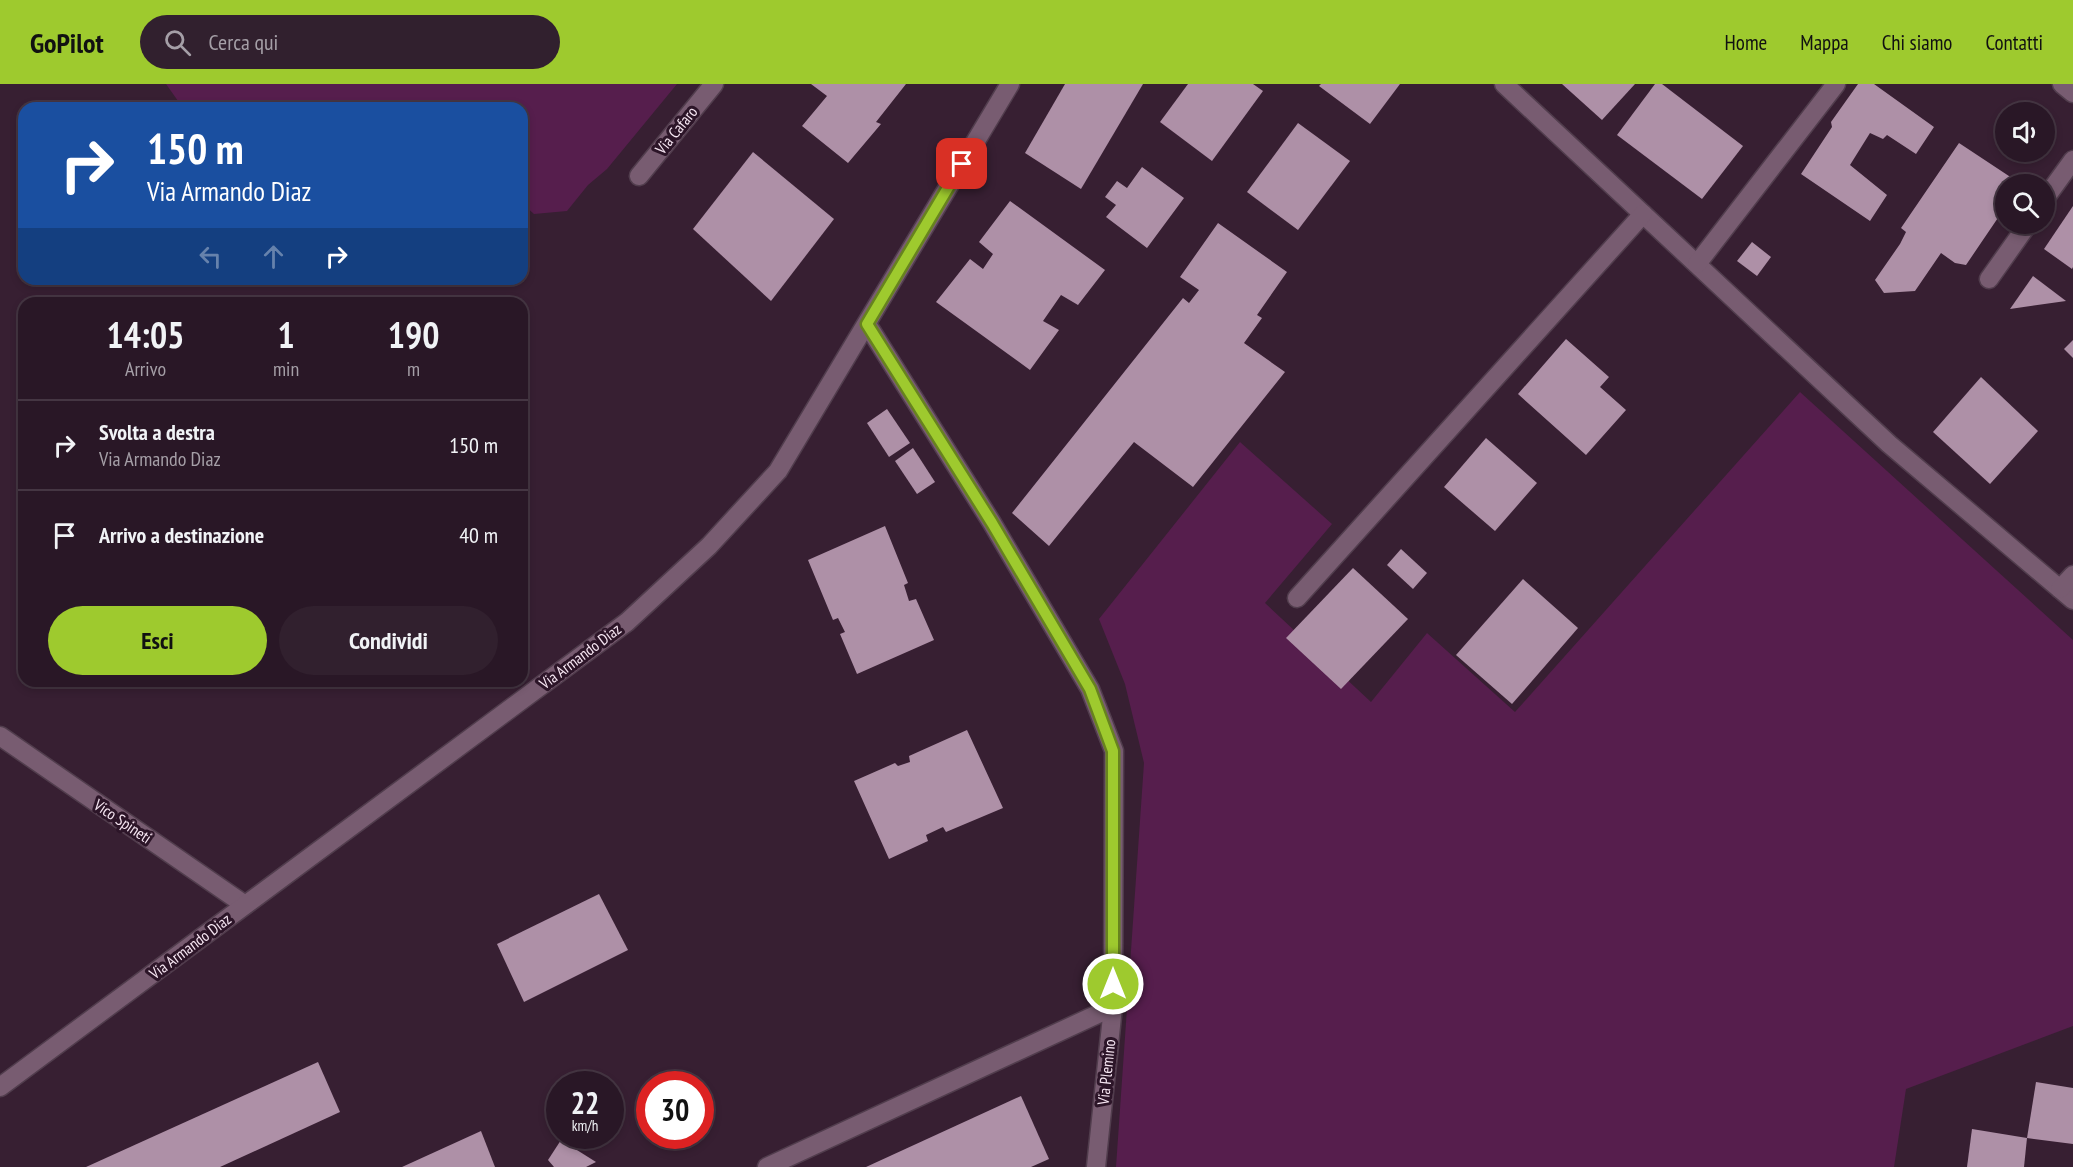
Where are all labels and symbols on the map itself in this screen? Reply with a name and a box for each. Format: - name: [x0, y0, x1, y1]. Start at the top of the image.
- street label: Via Cafaro: [650, 102, 701, 159]
- pin: [936, 138, 987, 189]
- street label: Via Armando Diaz: [534, 619, 625, 694]
- street label: Vico Spineti: [89, 794, 156, 848]
- street label: Via Armando Diaz: [144, 909, 235, 984]
- position arrow: [1081, 952, 1145, 1016]
- street label: Via Plemino: [1092, 1038, 1119, 1107]
- speed limit sign: 30: [636, 1071, 714, 1149]

